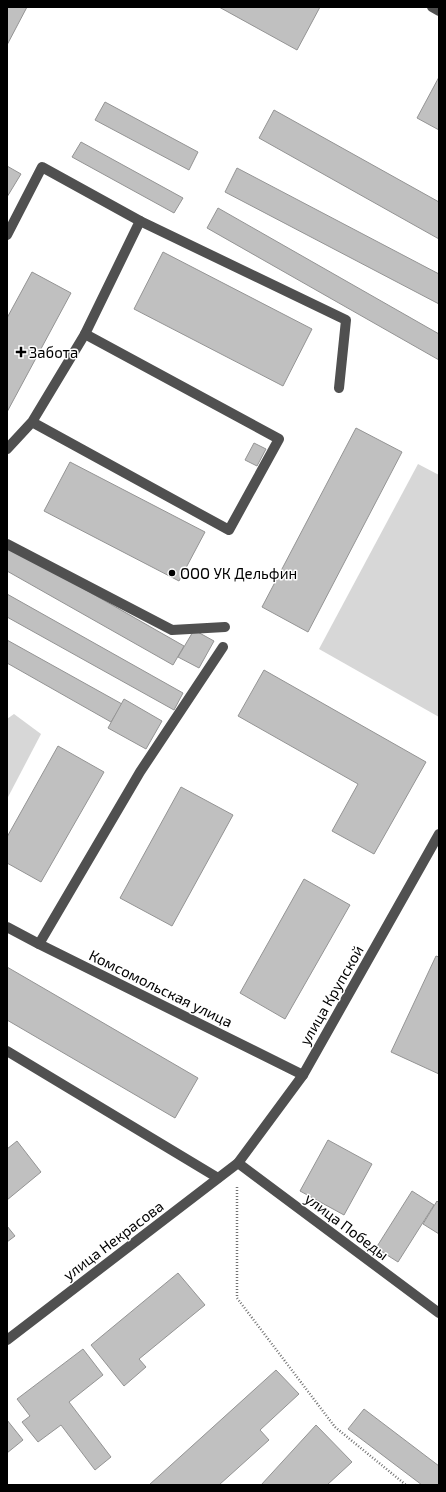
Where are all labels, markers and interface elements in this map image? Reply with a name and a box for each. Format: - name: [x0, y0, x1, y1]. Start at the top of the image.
- place label: Забота: [29, 343, 78, 361]
- marker: Забота: [16, 347, 26, 357]
- place label: ООО УК Дельфин: [180, 564, 297, 582]
- marker: ООО УК Дельфин: [167, 568, 177, 578]
- street label: улица Крупской: [295, 942, 368, 1049]
- street label: Комсомольская улица: [86, 945, 236, 1031]
- street label: улица Победы: [301, 1189, 392, 1264]
- street label: улица Некрасова: [59, 1196, 167, 1284]

